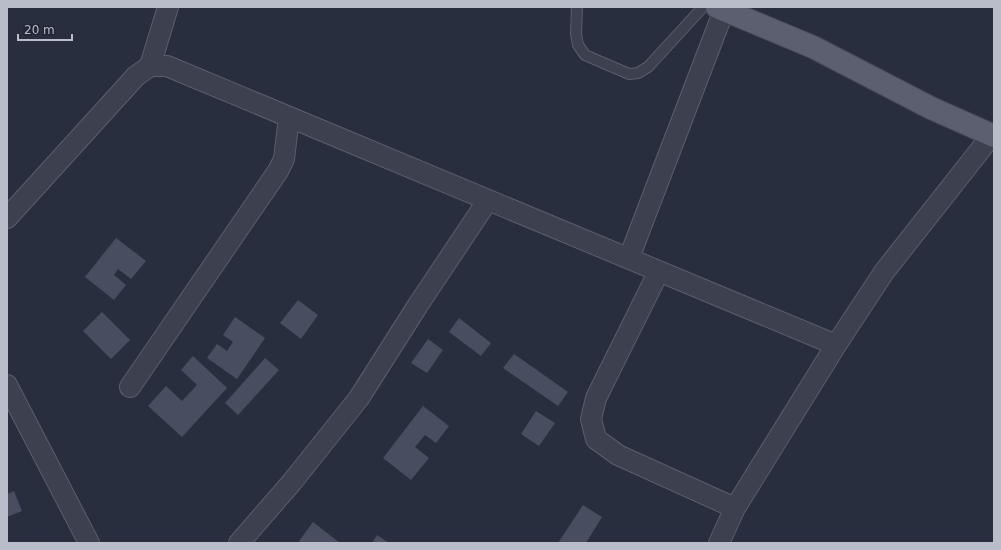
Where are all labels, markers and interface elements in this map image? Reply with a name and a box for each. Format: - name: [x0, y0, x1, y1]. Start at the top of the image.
- scale bar: [18, 16, 72, 42]
- text: 20 m: [24, 23, 55, 37]

